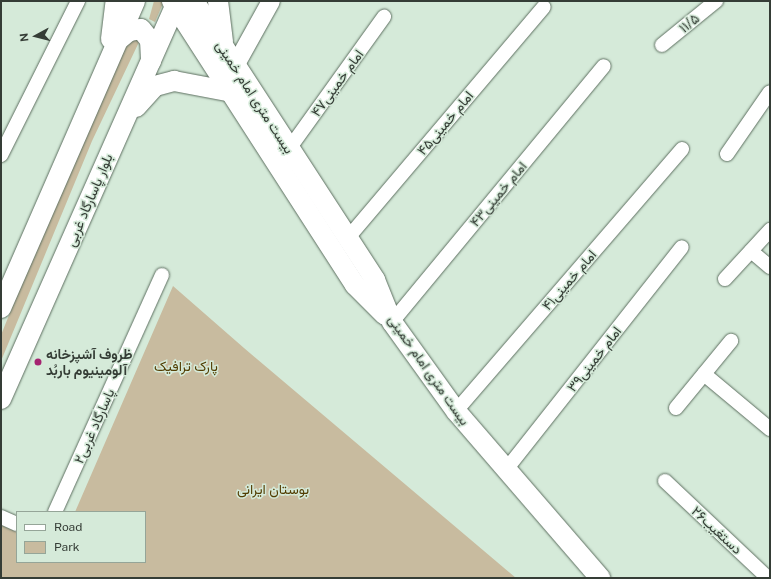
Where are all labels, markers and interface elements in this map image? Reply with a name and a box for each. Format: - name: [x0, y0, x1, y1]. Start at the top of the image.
- street label: ۱۱/۵: [675, 10, 703, 36]
- north arrow: [16, 16, 56, 56]
- text: N: [18, 32, 31, 42]
- street label: بیست متری امام خمینی: [212, 37, 298, 157]
- street label: امام خمینی۴۷: [307, 46, 367, 120]
- street label: امام خمینی۴۵: [413, 87, 477, 159]
- street label: بلوار پاسارگاد غربی: [62, 151, 116, 249]
- street label: امام خمینی۴۳: [466, 158, 530, 230]
- street label: امام خمینی۴۱: [538, 246, 600, 314]
- street label: بیست متری امام خمینی: [385, 312, 473, 428]
- street label: امام خمینی۳۹: [563, 323, 625, 395]
- place label: ظروف آشپزخانه آلومینیوم باربُد: [46, 346, 132, 378]
- marker: ظروف آشپزخانه آلومینیوم باربُد: [33, 357, 43, 367]
- park label: پارک ترافیک: [154, 358, 218, 374]
- street label: پاسارگاد غربی۲: [70, 386, 118, 466]
- park label: بوستان ایرانی: [237, 481, 309, 497]
- street label: دستغیب۲۶: [688, 502, 746, 558]
- legend: [16, 511, 146, 563]
- text: Road: [54, 520, 82, 534]
- text: Park: [54, 540, 80, 554]

